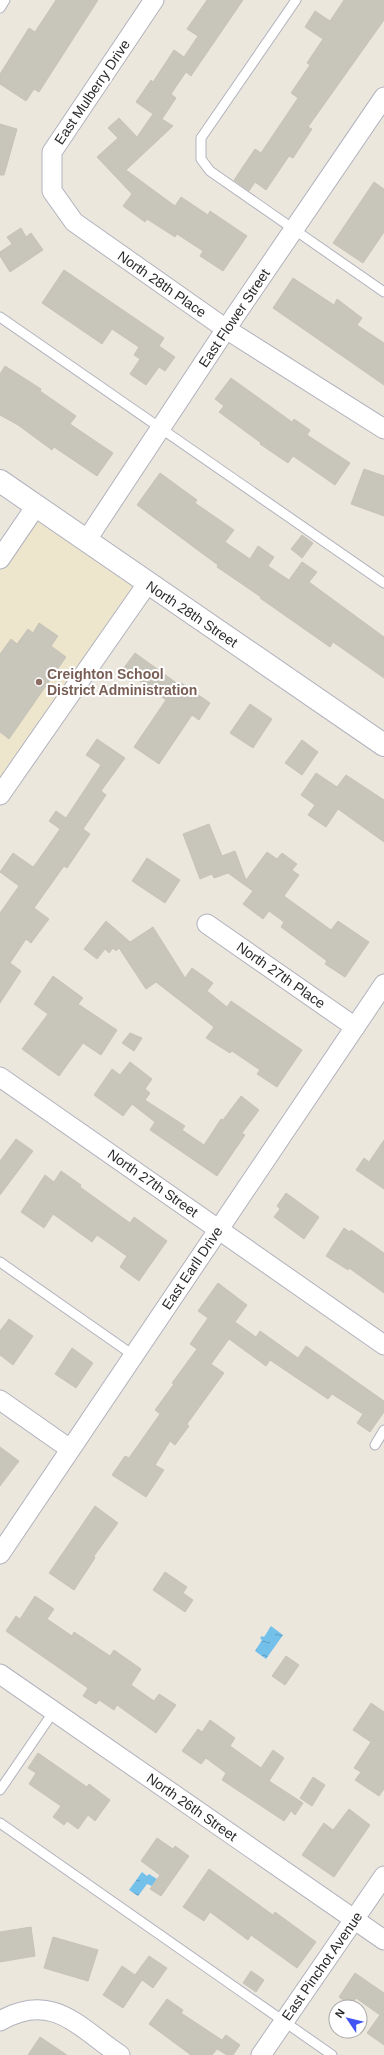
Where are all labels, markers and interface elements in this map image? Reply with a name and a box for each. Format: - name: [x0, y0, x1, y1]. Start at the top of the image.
- street label: East Mulberry Drive: [51, 36, 133, 147]
- street label: North 28th Place: [115, 248, 209, 321]
- street label: East Flower Street: [195, 266, 273, 370]
- street label: North 28th Street: [143, 578, 241, 650]
- place label: Creighton School District Administration: [47, 666, 197, 698]
- marker: Creighton School District Administration: [34, 677, 44, 687]
- street label: North 27th Place: [234, 939, 328, 1012]
- street label: North 27th Street: [105, 1146, 201, 1220]
- street label: East Earll Drive: [158, 1223, 226, 1312]
- street label: North 26th Street: [144, 1770, 240, 1844]
- street label: East Pinchot Avenue: [278, 1908, 366, 2023]
- north arrow: [328, 1999, 368, 2039]
- text: N: [333, 2007, 347, 2020]

